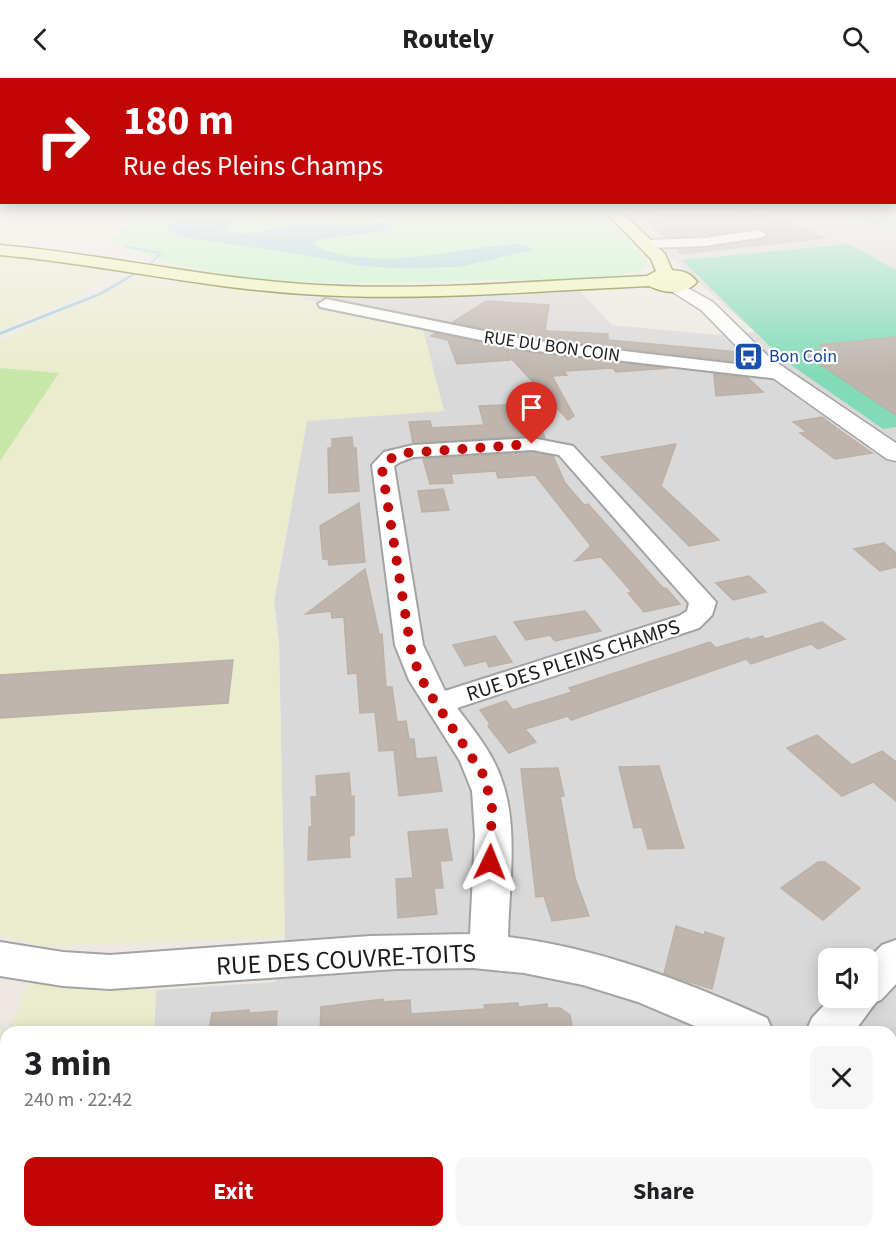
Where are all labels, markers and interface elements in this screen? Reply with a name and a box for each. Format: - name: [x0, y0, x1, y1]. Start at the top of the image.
- text: Routely: [402, 20, 494, 59]
- icon: back: [24, 23, 57, 56]
- icon: search: [839, 23, 872, 56]
- text: 180 m: [123, 91, 234, 151]
- icon: right: [24, 102, 102, 180]
- text: Rue des Pleins Champs: [123, 147, 383, 186]
- street label: RUE DU BON COIN: [482, 325, 622, 368]
- bus stop icon: Bon Coin: [732, 340, 764, 372]
- place label: Bon Coin: [769, 344, 837, 369]
- pin: [506, 382, 557, 444]
- icon: arrive: [515, 391, 548, 424]
- street label: RUE DES PLEINS CHAMPS: [462, 611, 684, 709]
- position arrow: [458, 830, 522, 894]
- street label: RUE DES COUVRE-TOITS: [215, 934, 477, 985]
- map controls: [818, 948, 878, 1008]
- button: sound: [818, 948, 878, 1008]
- text: 3 min: [24, 1038, 112, 1089]
- button: close: [810, 1046, 873, 1109]
- text: 240 m · 22:42: [24, 1086, 132, 1114]
- button: Exit: [24, 1157, 443, 1226]
- button: Share: [455, 1157, 873, 1226]

